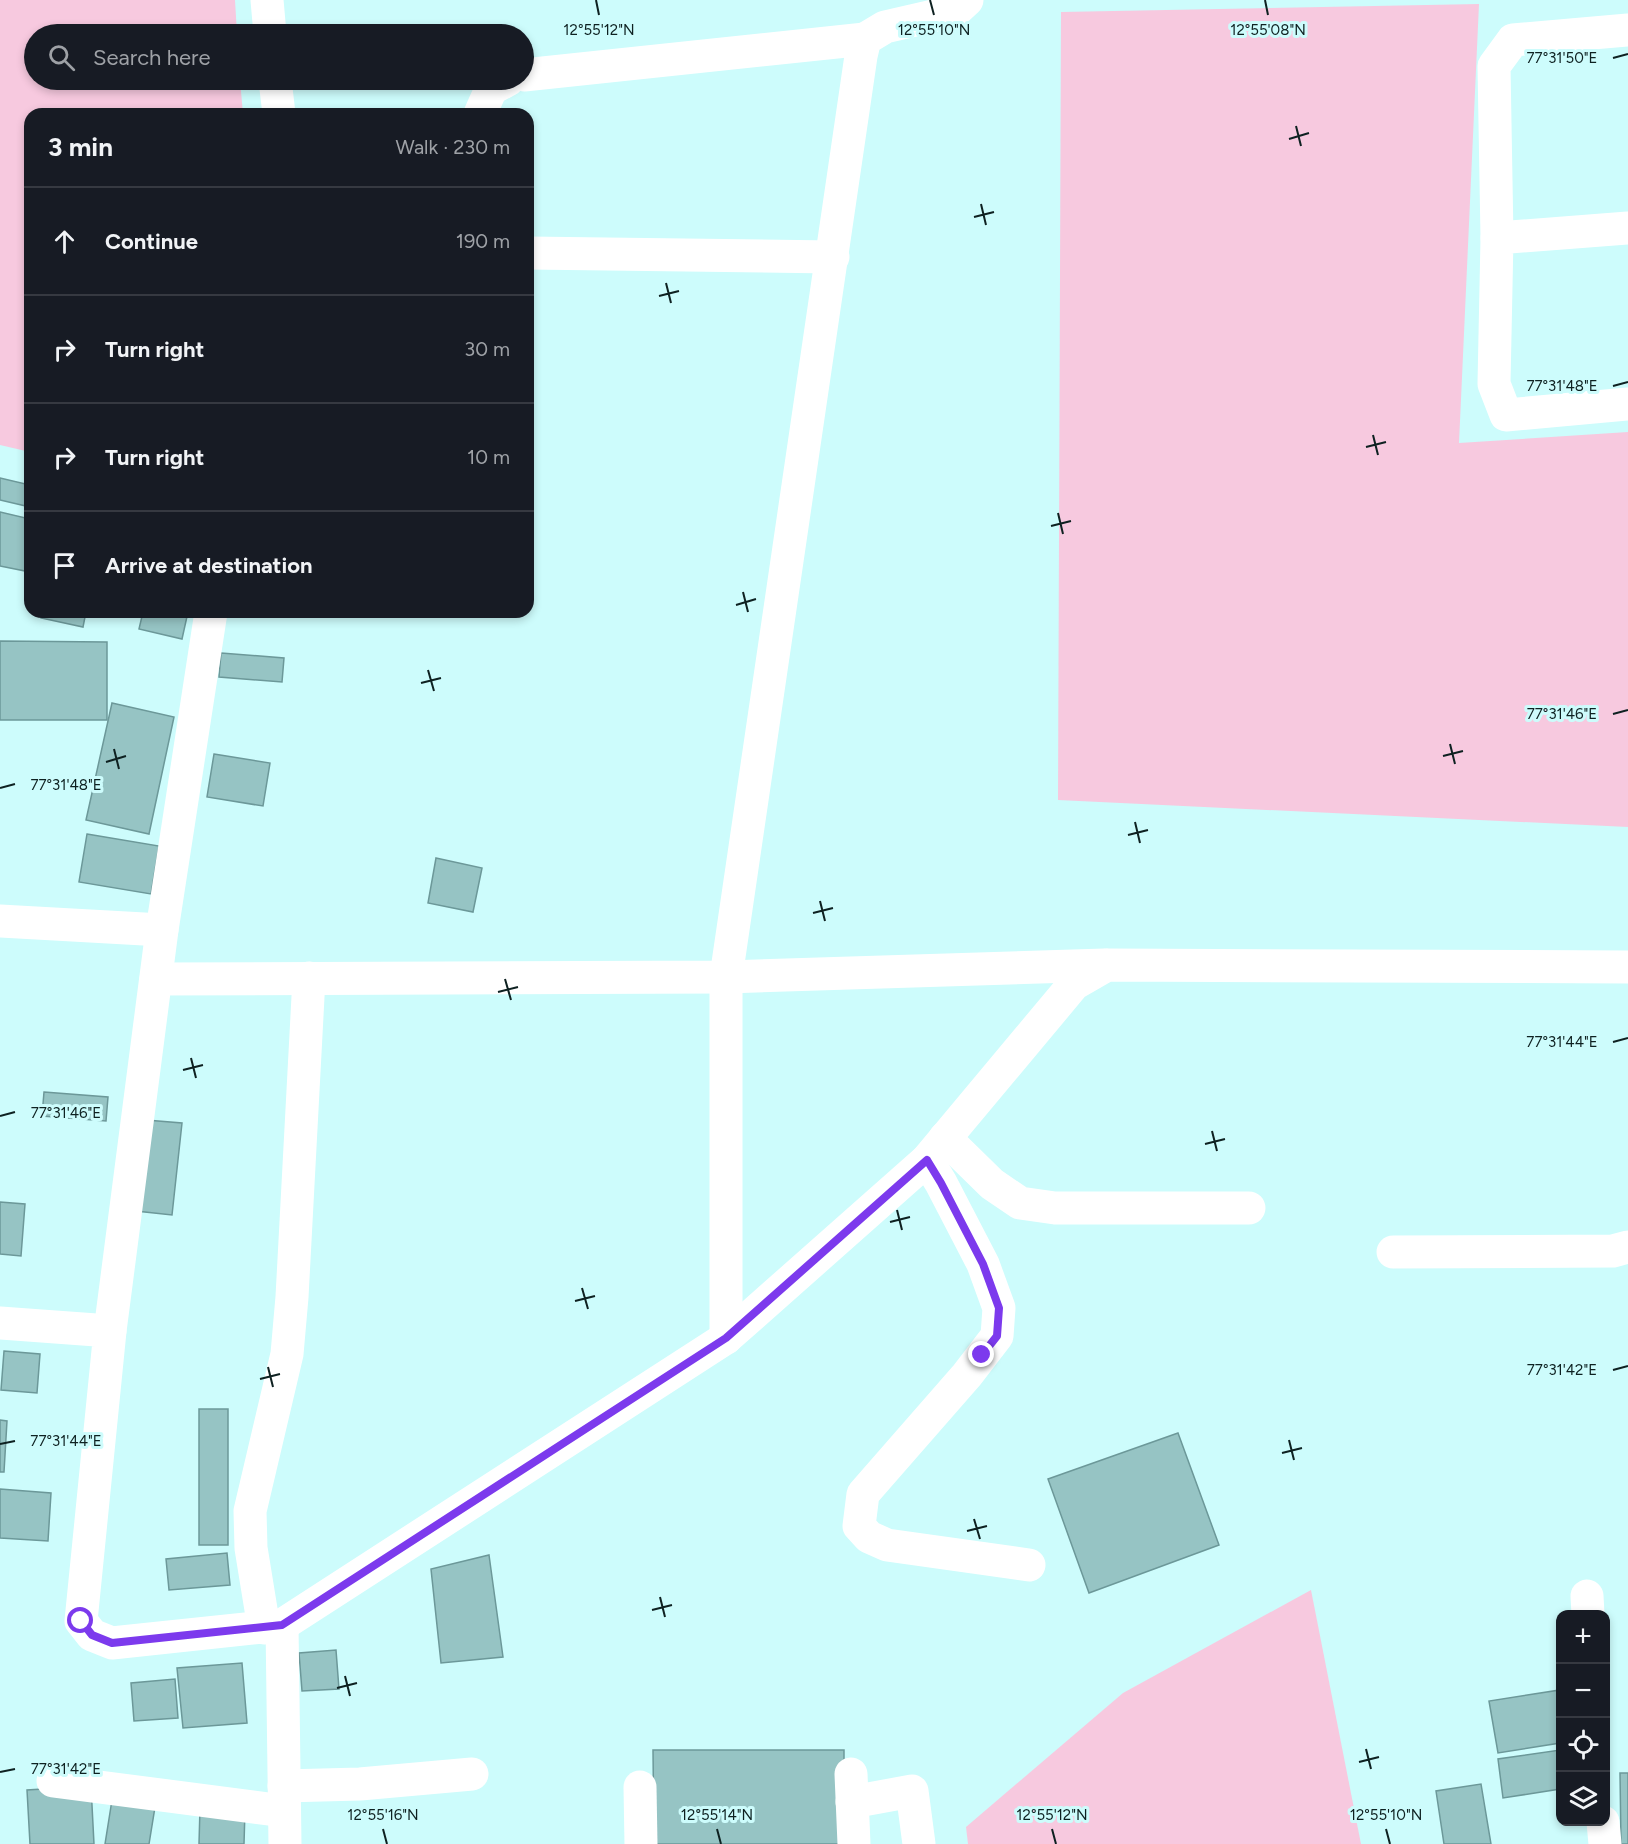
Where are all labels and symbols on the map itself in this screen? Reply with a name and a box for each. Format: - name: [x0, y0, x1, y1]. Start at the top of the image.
- text: 12°55'12"N: [563, 21, 635, 39]
- text: 12°55'10"N: [898, 21, 970, 39]
- text: 12°55'08"N: [1230, 21, 1306, 39]
- text: 77°31'50"E: [1527, 49, 1597, 67]
- text: 77°31'48"E: [1526, 377, 1598, 395]
- text: 77°31'46"E: [1527, 705, 1597, 723]
- text: 77°31'48"E: [30, 776, 102, 794]
- text: 77°31'44"E: [1526, 1033, 1598, 1051]
- text: 77°31'46"E: [31, 1104, 101, 1122]
- route end: [968, 1341, 994, 1367]
- text: 77°31'42"E: [1527, 1361, 1597, 1379]
- text: 77°31'44"E: [30, 1432, 102, 1450]
- route start: [67, 1607, 93, 1633]
- text: 77°31'42"E: [31, 1760, 101, 1778]
- text: 12°55'16"N: [347, 1806, 419, 1824]
- text: 12°55'14"N: [681, 1806, 753, 1824]
- text: 12°55'12"N: [1016, 1806, 1088, 1824]
- text: 12°55'10"N: [1350, 1806, 1422, 1824]

